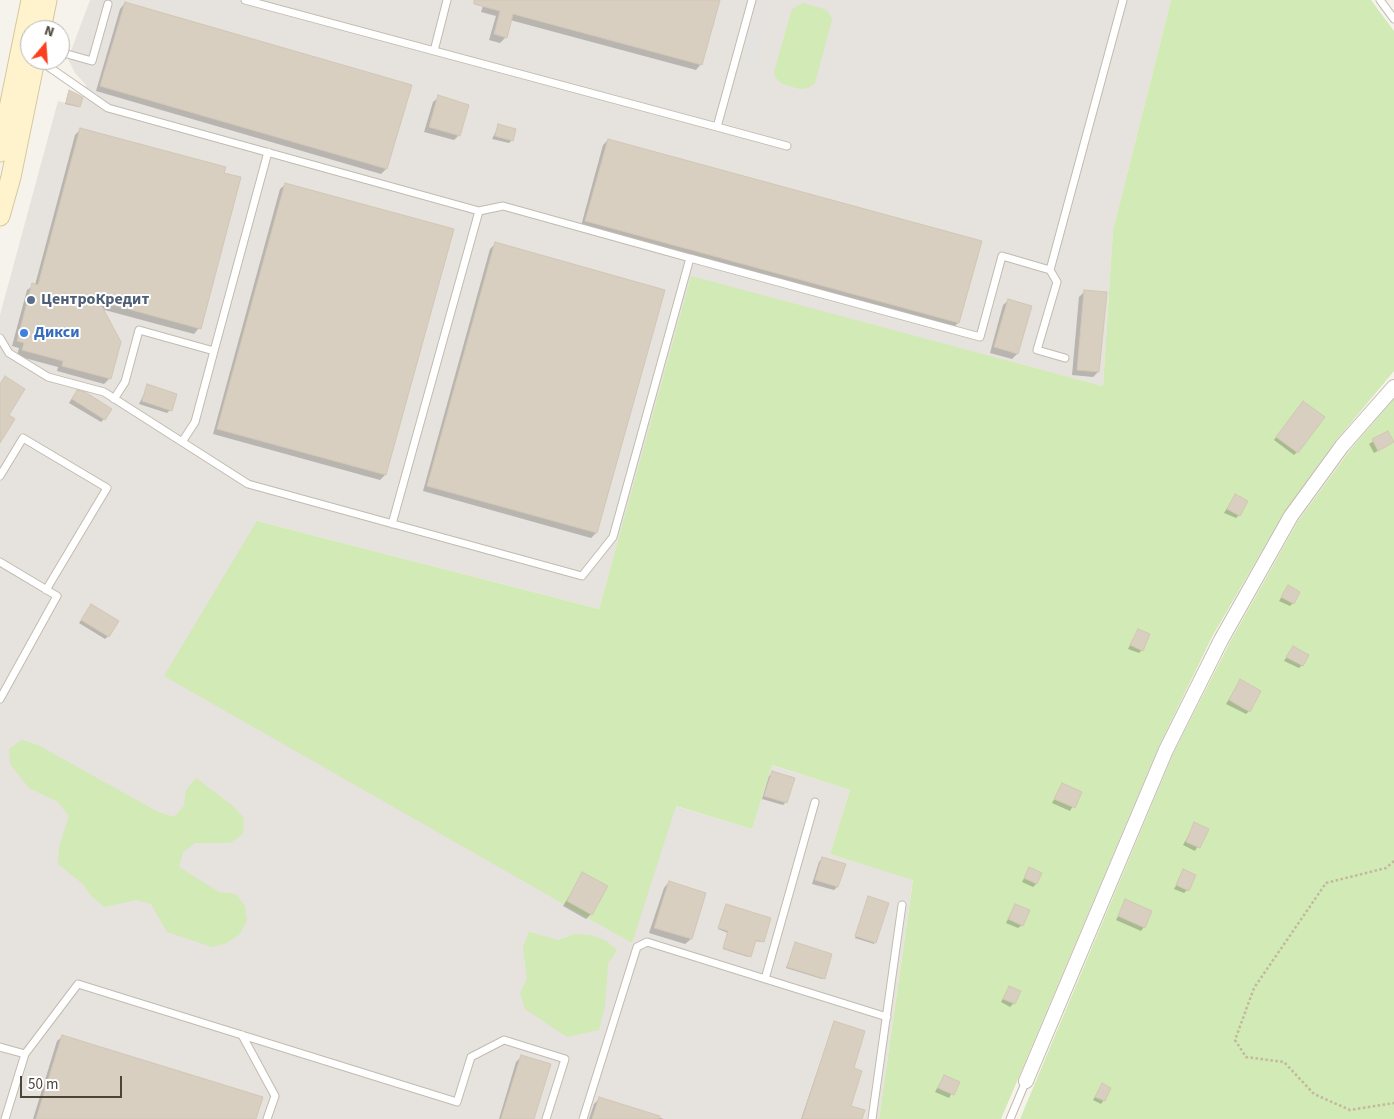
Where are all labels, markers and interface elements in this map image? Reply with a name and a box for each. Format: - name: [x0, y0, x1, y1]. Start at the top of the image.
- north arrow: [20, 20, 70, 70]
- text: N: [42, 21, 57, 43]
- place label: ЦентроКредит: [41, 290, 149, 310]
- marker: ЦентроКредит: [25, 294, 37, 306]
- place label: Дикси: [34, 323, 79, 343]
- marker: Дикси: [18, 327, 30, 339]
- scale bar: [22, 1066, 125, 1098]
- text: 50 m: [28, 1074, 58, 1095]

